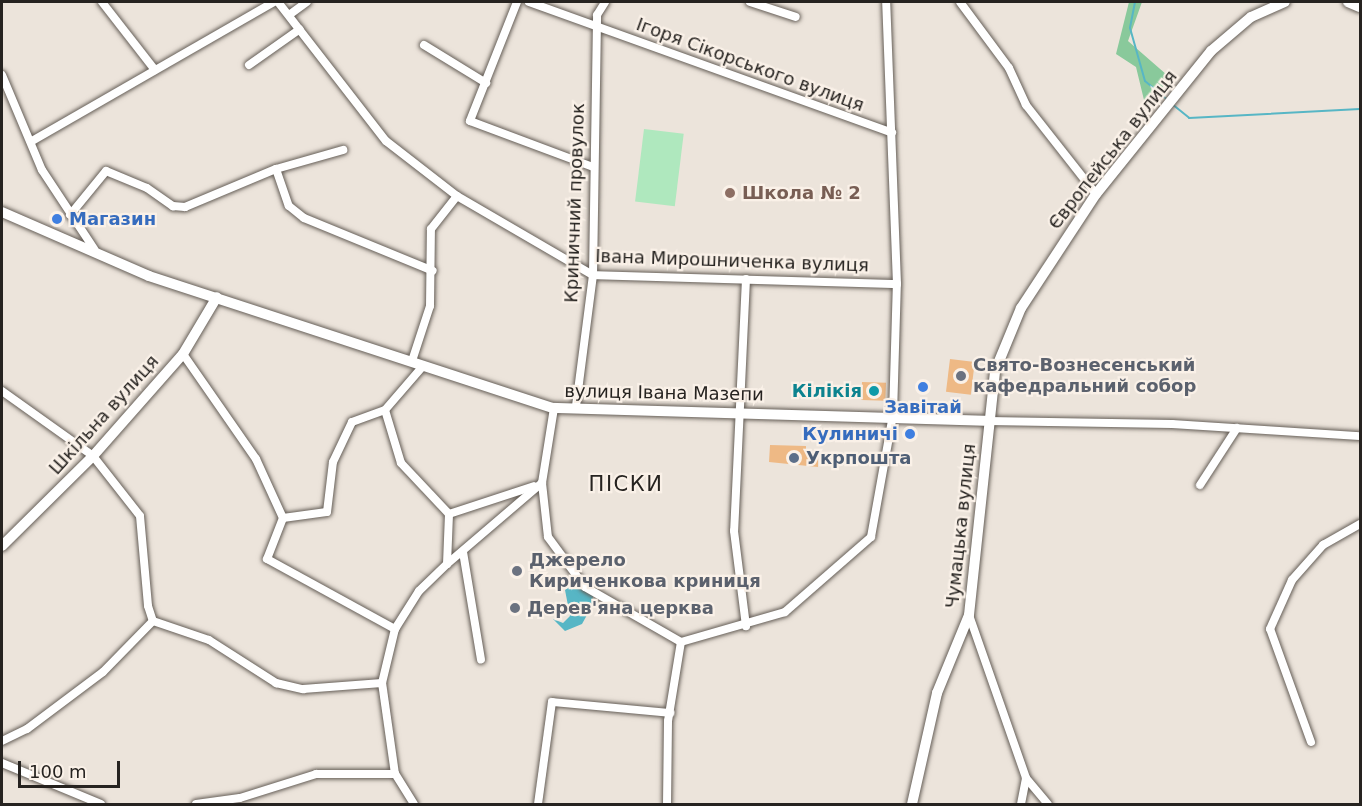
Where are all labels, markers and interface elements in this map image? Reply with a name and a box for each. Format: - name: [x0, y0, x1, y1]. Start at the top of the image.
- street label: Ігоря Сікорського вулиця: [633, 14, 867, 116]
- street label: Європейська вулиця: [1044, 66, 1182, 234]
- street label: Криничний провулок: [561, 103, 589, 303]
- place label: Школа № 2: [742, 182, 861, 204]
- marker: Школа № 2: [723, 186, 737, 200]
- place label: Магазин: [69, 208, 156, 230]
- marker: Магазин: [50, 212, 64, 226]
- street label: Івана Мирошниченка вулиця: [595, 245, 869, 277]
- street label: Шкільна вулиця: [45, 351, 163, 479]
- place label: Свято-Вознесенський кафедральний собор: [973, 355, 1196, 398]
- marker: Свято-Вознесенський кафедральний собор: [954, 369, 968, 383]
- street label: вулиця Івана Мазепи: [564, 380, 764, 406]
- place label: Кілікія: [792, 380, 862, 402]
- marker: Завітай: [916, 380, 930, 394]
- marker: Кілікія: [867, 384, 881, 398]
- place label: Завітай: [884, 396, 962, 418]
- place label: Кулиничі: [802, 423, 898, 445]
- marker: Кулиничі: [903, 427, 917, 441]
- street label: Чумацька вулиця: [942, 443, 980, 609]
- place label: Укрпошта: [806, 447, 911, 469]
- marker: Укрпошта: [787, 451, 801, 465]
- district label: ПІСКИ: [589, 471, 663, 497]
- place label: Джерело Кириченкова криниця: [529, 550, 761, 592]
- marker: Джерело Кириченкова криниця: [510, 564, 524, 578]
- place label: Дерев'яна церква: [527, 597, 714, 619]
- marker: Дерев'яна церква: [508, 601, 522, 615]
- scale bar: [21, 749, 123, 787]
- text: 100 m: [29, 761, 87, 782]

